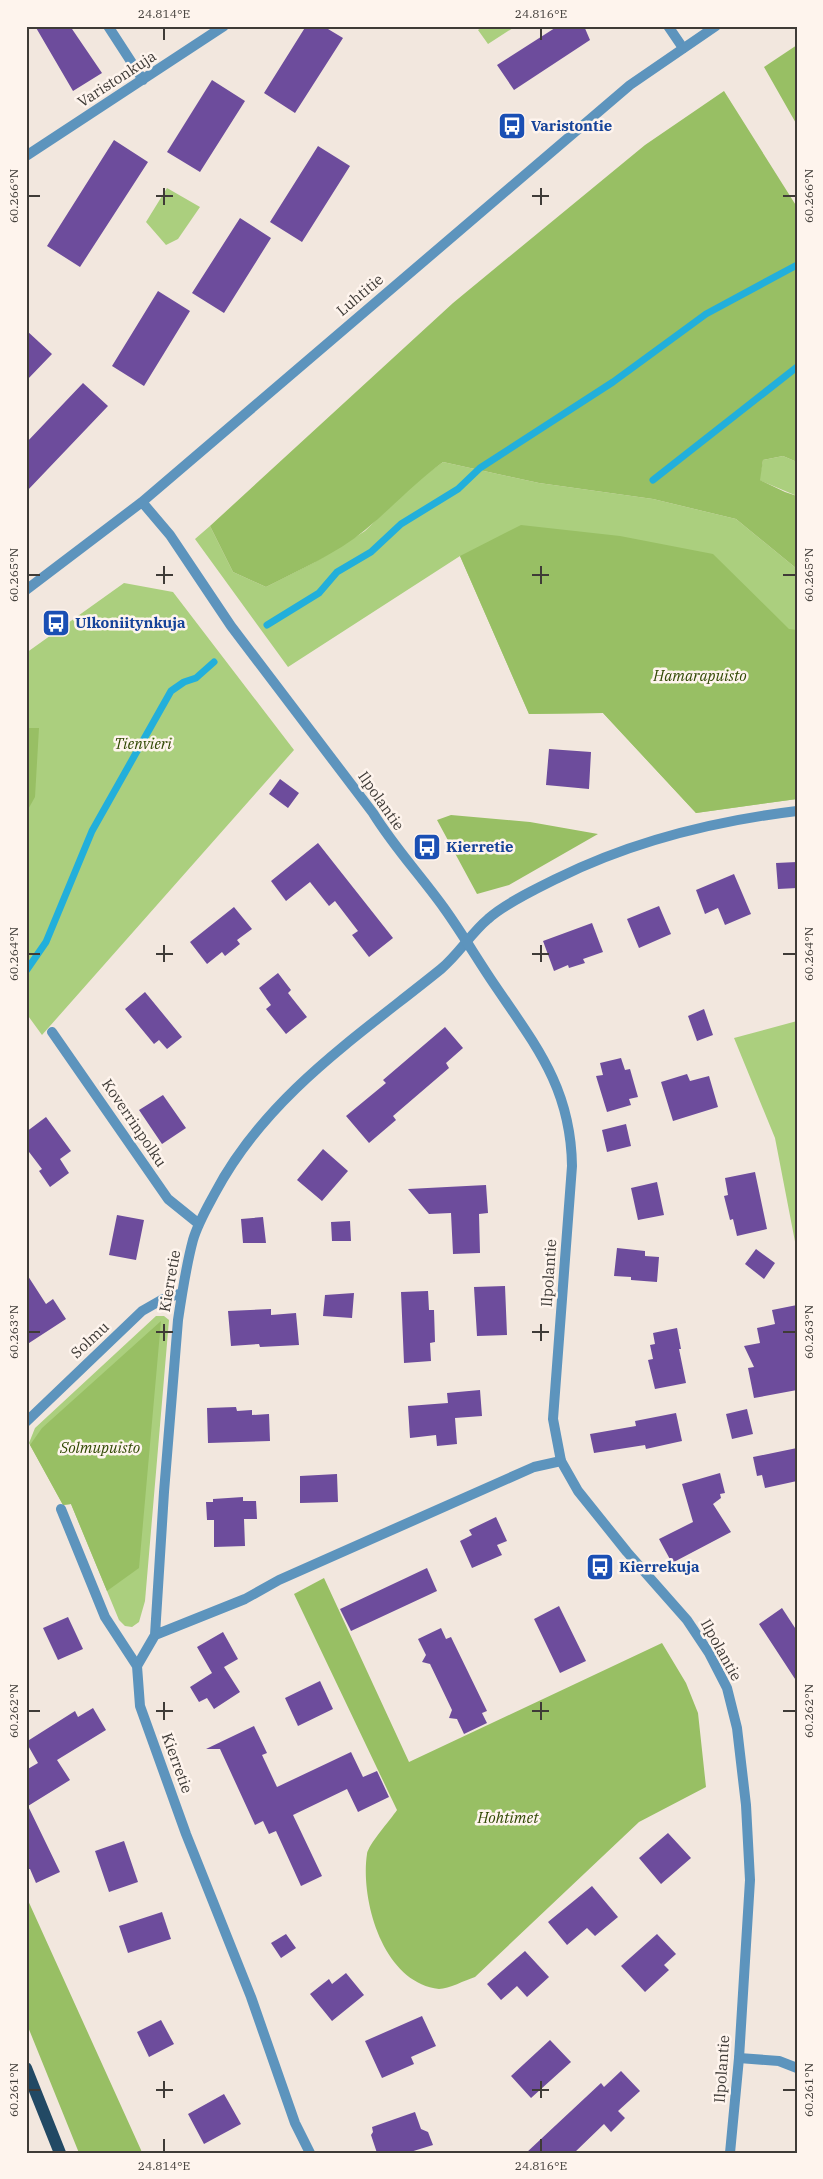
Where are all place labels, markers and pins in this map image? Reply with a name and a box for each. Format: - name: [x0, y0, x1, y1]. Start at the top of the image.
- bus stop icon: Varistontie: [497, 111, 527, 141]
- place label: Varistontie: [531, 116, 612, 135]
- bus stop icon: Ulkoniitynkuja: [41, 608, 71, 638]
- place label: Ulkoniitynkuja: [75, 613, 186, 632]
- bus stop icon: Kierretie: [412, 832, 442, 862]
- place label: Kierretie: [446, 837, 514, 856]
- bus stop icon: Kierrekuja: [585, 1552, 615, 1582]
- place label: Kierrekuja: [619, 1557, 700, 1576]

